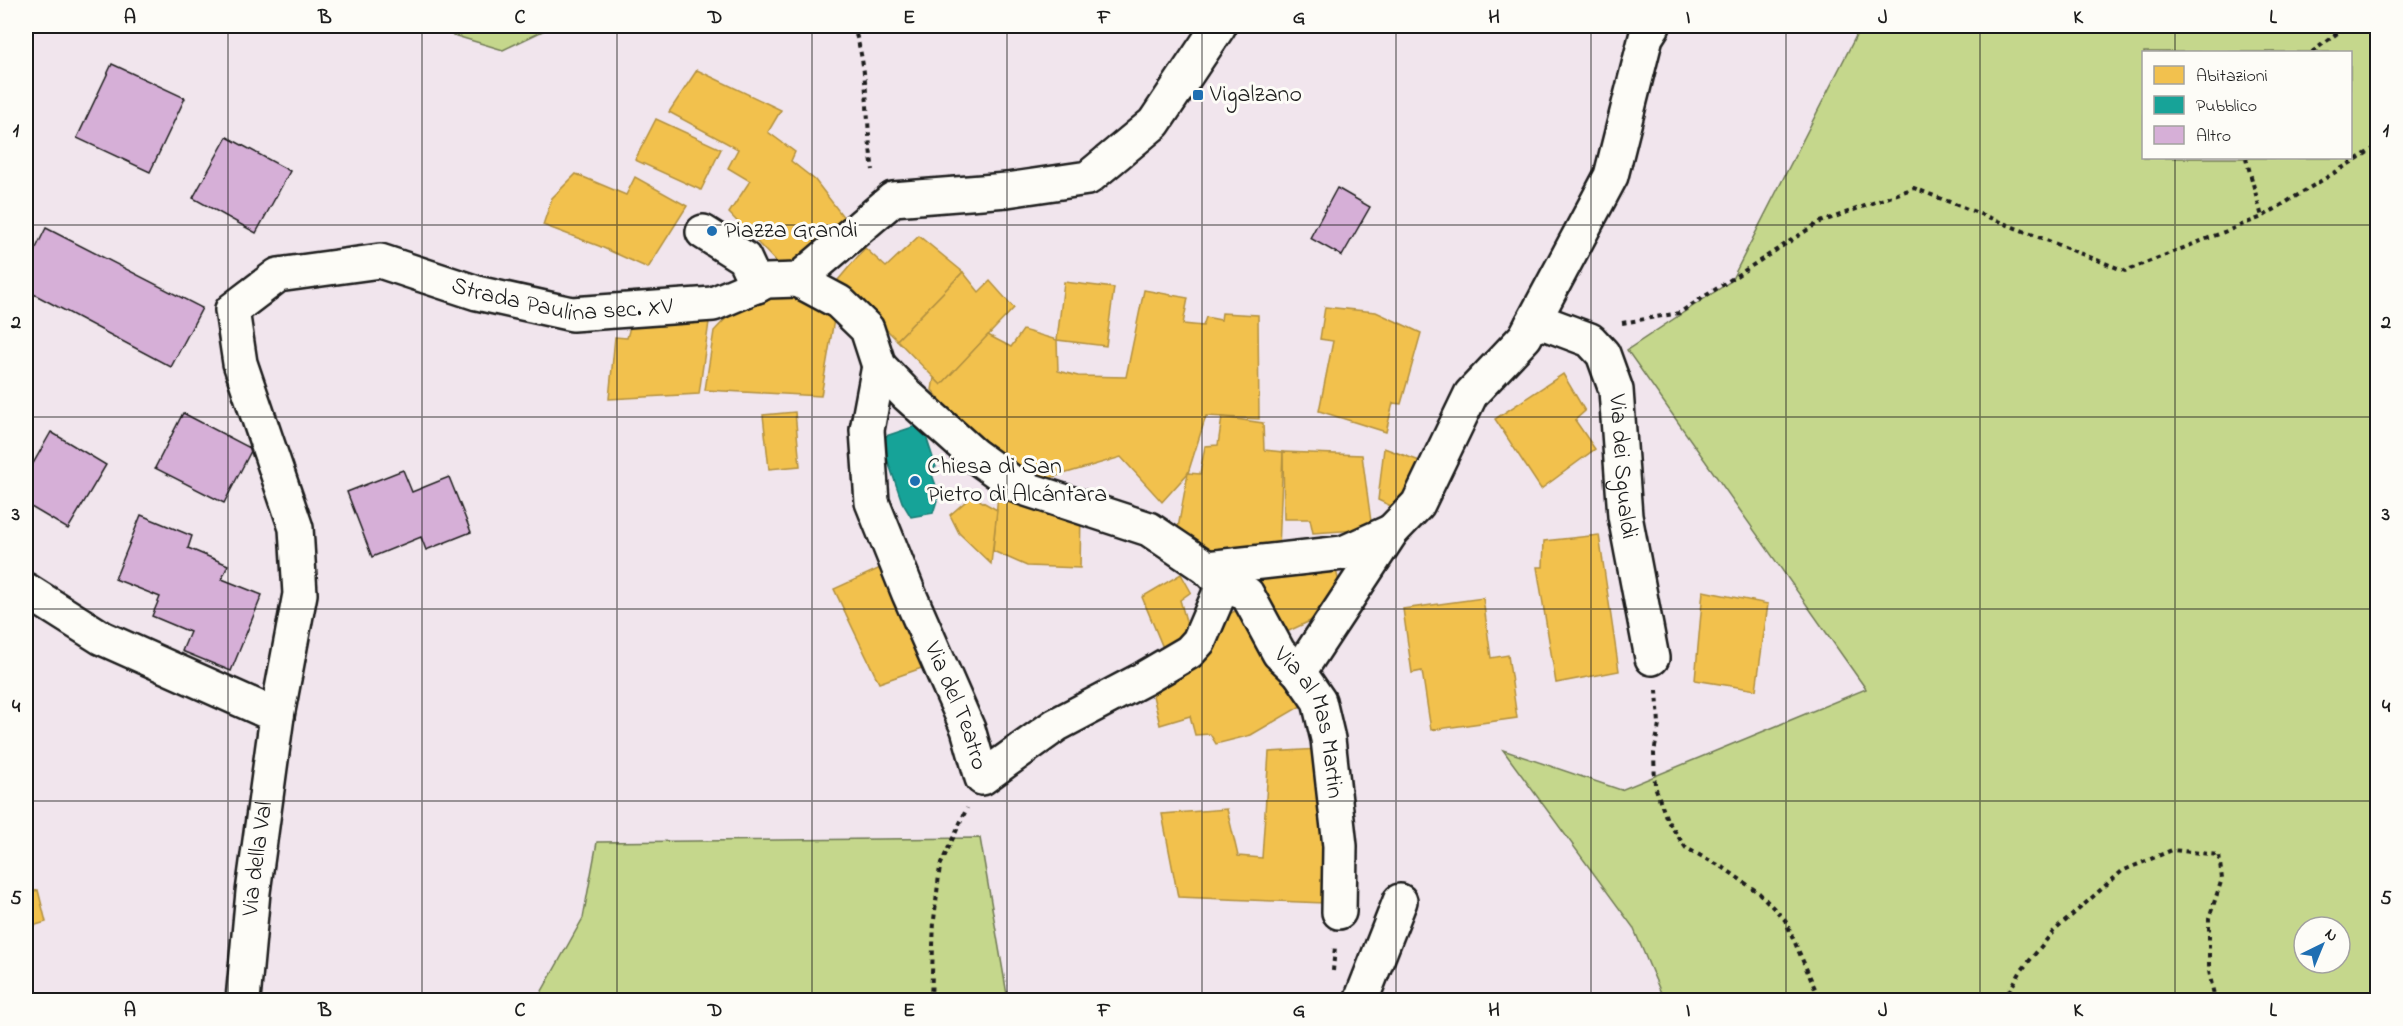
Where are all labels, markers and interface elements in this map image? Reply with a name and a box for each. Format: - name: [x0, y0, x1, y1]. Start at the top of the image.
- text: A: [124, 4, 136, 33]
- text: B: [317, 4, 332, 33]
- text: C: [515, 4, 526, 33]
- text: D: [707, 4, 722, 33]
- text: E: [903, 4, 915, 33]
- text: F: [1097, 4, 1111, 33]
- text: G: [1293, 4, 1306, 33]
- text: H: [1488, 4, 1500, 33]
- text: I: [1686, 4, 1691, 33]
- text: J: [1878, 4, 1888, 33]
- text: K: [2073, 4, 2084, 33]
- text: L: [2269, 4, 2277, 33]
- legend: [2142, 51, 2352, 159]
- text: Abitazioni: [2196, 64, 2268, 90]
- place label: Vigalzano: [1209, 78, 1302, 113]
- marker: Vigalzano: [1191, 88, 1205, 102]
- text: Pubblico: [2196, 94, 2257, 120]
- text: 1: [13, 117, 20, 146]
- text: 1: [2383, 117, 2390, 146]
- text: Altro: [2196, 124, 2231, 150]
- place label: Piazza Grandi: [724, 214, 858, 249]
- marker: Piazza Grandi: [705, 224, 719, 238]
- street label: Strada Paulina sec. XV: [447, 268, 674, 331]
- text: 2: [10, 309, 21, 338]
- text: 2: [2380, 309, 2391, 338]
- street label: Via dei Sgualdi: [1599, 392, 1646, 542]
- place label: Chiesa di San Pietro di Alcántara: [927, 450, 1107, 513]
- marker: Chiesa di San Pietro di Alcántara: [908, 474, 922, 488]
- text: 3: [11, 501, 20, 530]
- text: 3: [2381, 501, 2390, 530]
- street label: Via del Teatro: [914, 635, 996, 774]
- street label: Via al Mas Martin: [1265, 638, 1352, 800]
- text: 4: [12, 693, 21, 722]
- text: 4: [2382, 693, 2391, 722]
- street label: Via della Val: [233, 799, 283, 919]
- text: 5: [10, 885, 22, 914]
- text: 5: [2380, 885, 2392, 914]
- north arrow: [2292, 915, 2352, 975]
- text: N: [2319, 923, 2343, 948]
- text: A: [124, 997, 136, 1026]
- text: B: [317, 997, 332, 1026]
- text: C: [515, 997, 526, 1026]
- text: D: [707, 997, 722, 1026]
- text: E: [903, 997, 915, 1026]
- text: F: [1097, 997, 1111, 1026]
- text: G: [1293, 997, 1306, 1026]
- text: H: [1488, 997, 1500, 1026]
- text: I: [1686, 997, 1691, 1026]
- text: J: [1878, 997, 1888, 1026]
- text: K: [2073, 997, 2084, 1026]
- text: L: [2269, 997, 2277, 1026]

